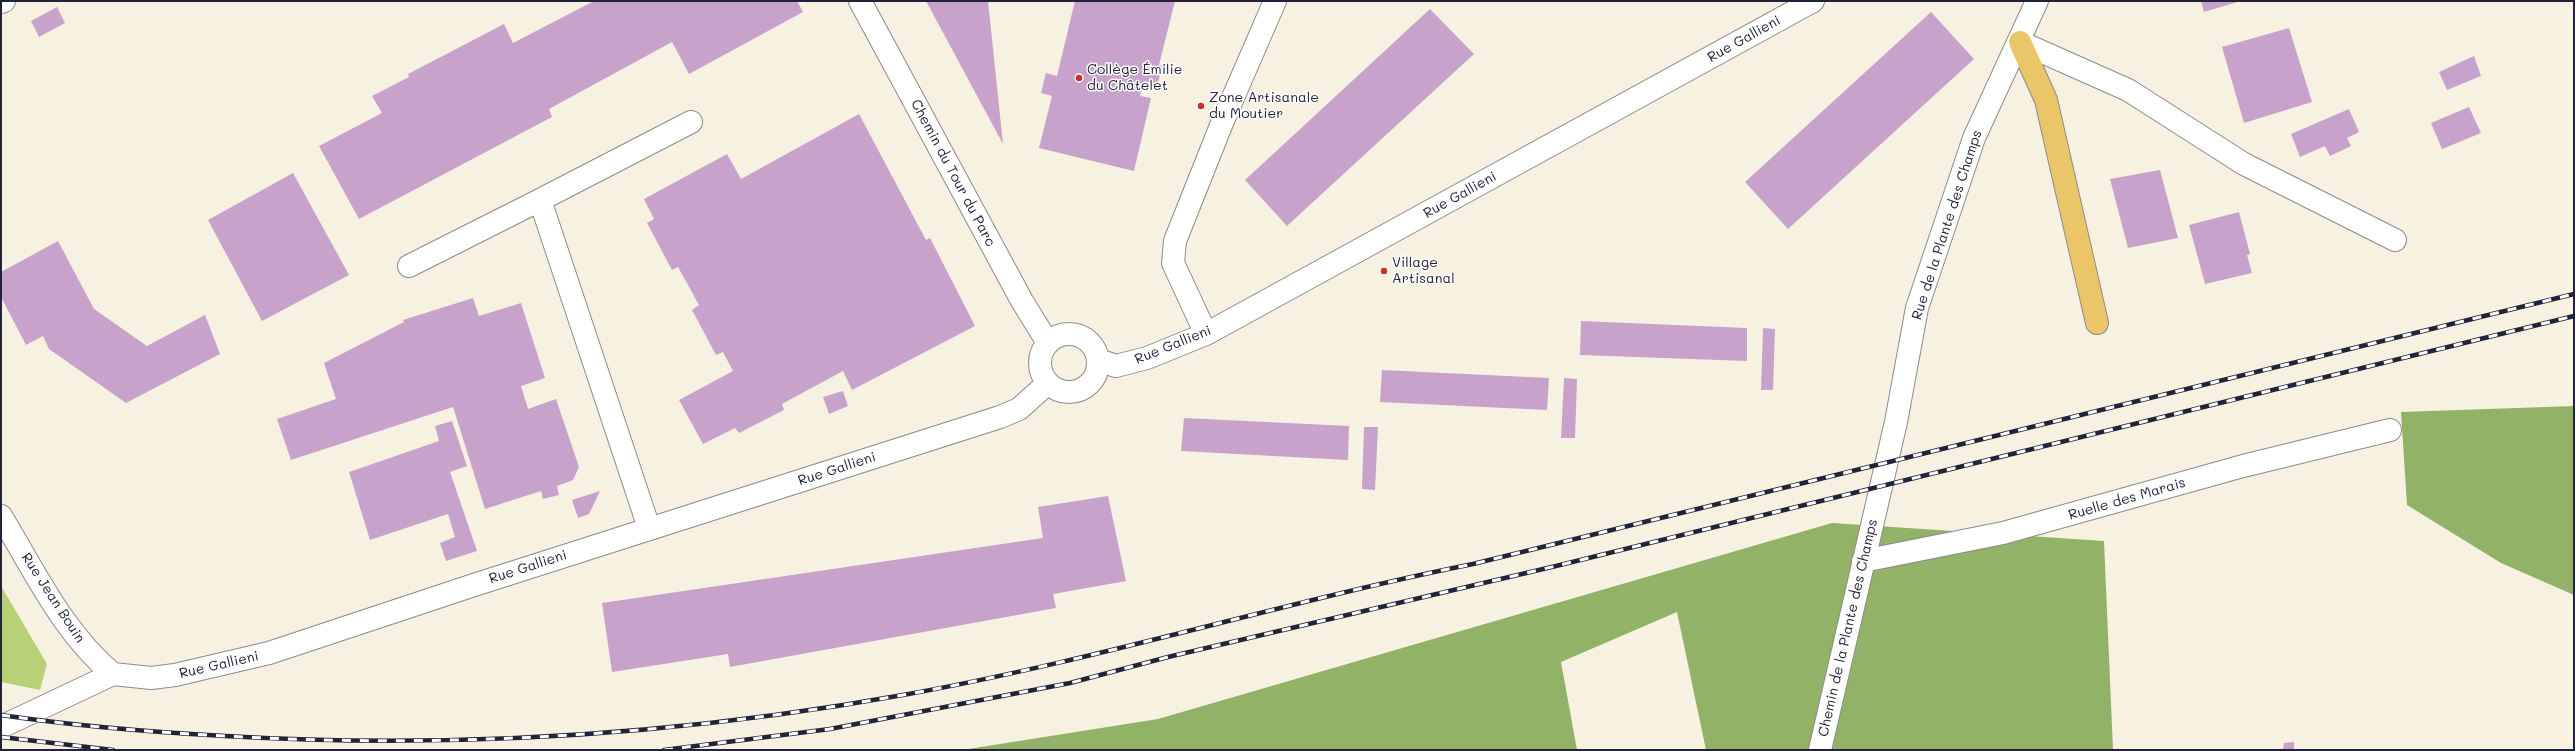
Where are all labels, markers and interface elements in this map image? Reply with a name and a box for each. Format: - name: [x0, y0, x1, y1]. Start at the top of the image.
- street label: Rue Gallieni: [1705, 12, 1783, 66]
- place label: Collège Émilie du Châtelet: [1087, 62, 1182, 94]
- marker: Collège Émilie du Châtelet: [1074, 73, 1084, 83]
- place label: Zone Artisanale du Moutier: [1209, 90, 1319, 122]
- street label: Chemin du Tour du Parc: [907, 97, 999, 249]
- marker: Zone Artisanale du Moutier: [1196, 101, 1206, 111]
- street label: Rue de la Plante des Champs: [1908, 128, 1986, 322]
- street label: Rue Gallieni: [1421, 168, 1499, 222]
- place label: Village Artisanal: [1392, 255, 1455, 288]
- marker: Village Artisanal: [1379, 266, 1389, 276]
- street label: Rue Gallieni: [1132, 322, 1214, 368]
- street label: Rue Gallieni: [796, 449, 878, 489]
- street label: Ruelle des Marais: [2067, 474, 2187, 524]
- street label: Chemin de la Plante des Champs: [1815, 518, 1881, 738]
- street label: Rue Gallieni: [487, 547, 569, 587]
- street label: Rue Jean Bouin: [18, 550, 88, 646]
- street label: Rue Gallieni: [178, 648, 260, 682]

